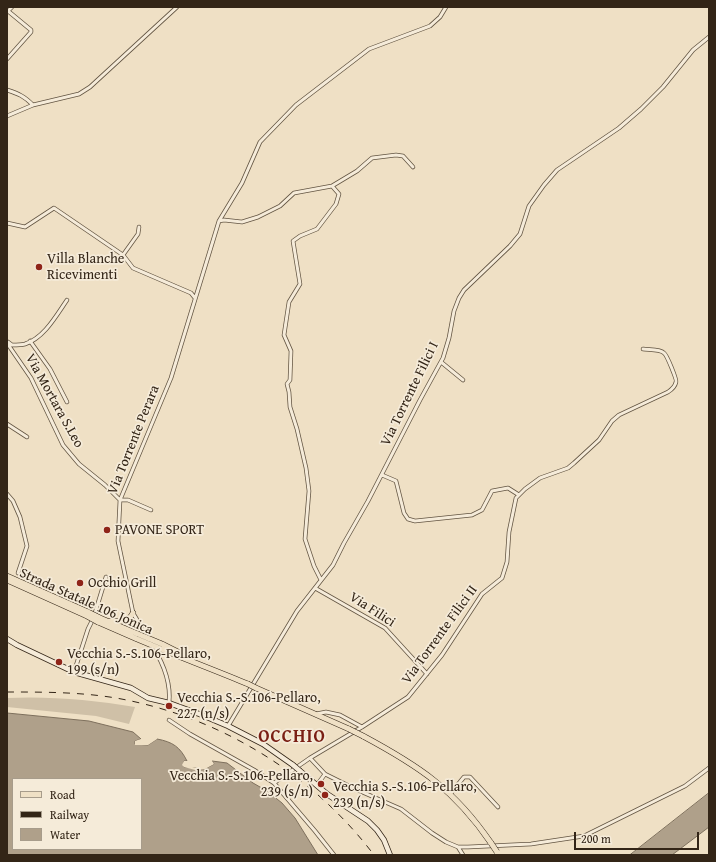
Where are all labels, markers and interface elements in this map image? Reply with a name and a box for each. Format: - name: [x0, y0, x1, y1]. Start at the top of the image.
- place label: Villa Blanche Ricevimenti: [47, 251, 124, 284]
- marker: Villa Blanche Ricevimenti: [34, 262, 44, 272]
- street label: Via Torrente Filici I: [378, 339, 442, 449]
- street label: Via Mortara S.Leo: [21, 351, 87, 451]
- street label: Via Torrente Perara: [104, 383, 164, 497]
- place label: PAVONE SPORT: [115, 522, 204, 538]
- marker: PAVONE SPORT: [102, 525, 112, 535]
- street label: Strada Statale 106 Jonica: [17, 565, 155, 639]
- place label: Occhio Grill: [88, 575, 157, 591]
- marker: Occhio Grill: [75, 578, 85, 588]
- street label: Via Torrente Filici II: [399, 582, 481, 688]
- street label: Via Filici: [346, 589, 398, 631]
- place label: Vecchia S.-S.106-Pellaro, 199 (s/n): [67, 646, 211, 678]
- marker: Vecchia S.-S.106-Pellaro, 199 (s/n): [54, 657, 64, 667]
- place label: Vecchia S.-S.106-Pellaro, 227 (n/s): [177, 690, 321, 722]
- marker: Vecchia S.-S.106-Pellaro, 227 (n/s): [164, 701, 174, 711]
- district label: OCCHIO: [258, 726, 326, 748]
- place label: Vecchia S.-S.106-Pellaro, 239 (s/n): [169, 768, 313, 800]
- legend: [12, 778, 142, 850]
- marker: Vecchia S.-S.106-Pellaro, 239 (s/n): [316, 779, 326, 789]
- place label: Vecchia S.-S.106-Pellaro, 239 (n/s): [333, 779, 477, 812]
- text: Road: [50, 786, 75, 803]
- marker: Vecchia S.-S.106-Pellaro, 239 (n/s): [320, 790, 330, 800]
- text: Railway: [50, 806, 89, 823]
- scale bar: [576, 824, 701, 850]
- text: Water: [50, 826, 80, 843]
- text: 200 m: [581, 830, 611, 847]

